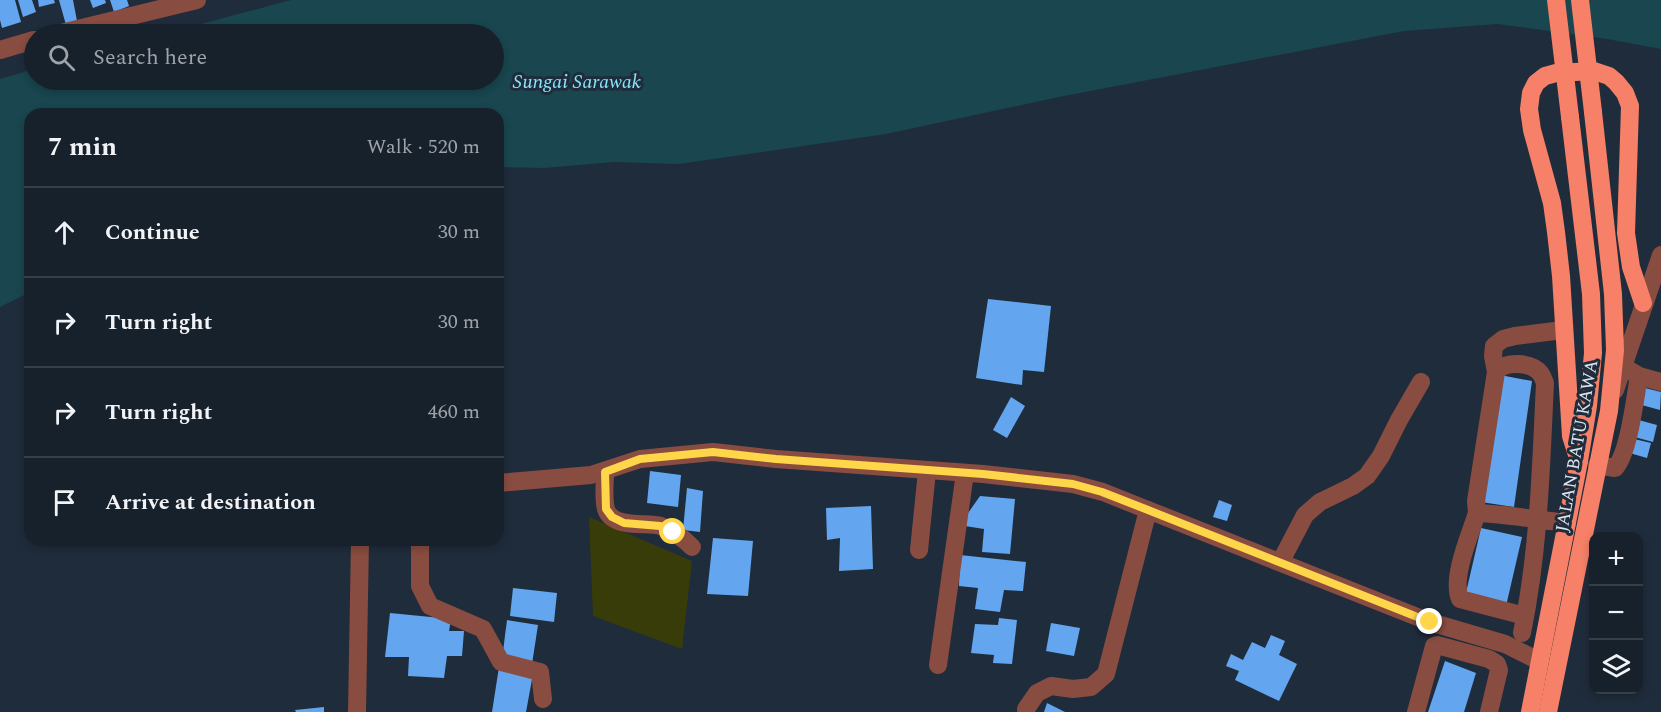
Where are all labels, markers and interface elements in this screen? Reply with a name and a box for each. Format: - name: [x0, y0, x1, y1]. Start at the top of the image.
- search box: [24, 24, 504, 90]
- icon: search: [45, 41, 78, 74]
- text: Search here: [93, 41, 207, 74]
- water label: Sungai Sarawak: [513, 67, 642, 97]
- text: 7 min: [48, 127, 117, 167]
- text: Walk · 520 m: [367, 132, 480, 162]
- icon: ahead: [48, 216, 81, 249]
- text: Continue: [105, 216, 200, 249]
- text: 30 m: [438, 217, 480, 247]
- icon: right: [48, 306, 81, 339]
- text: Turn right: [105, 306, 212, 339]
- text: 30 m: [438, 307, 480, 337]
- street label: JALAN BATU KAWA: [1549, 358, 1605, 534]
- icon: right: [48, 396, 81, 429]
- text: Turn right: [105, 396, 212, 429]
- text: 460 m: [428, 397, 480, 427]
- icon: arrive: [48, 486, 81, 519]
- text: Arrive at destination: [105, 486, 316, 519]
- route start: [659, 518, 685, 544]
- map controls: [1589, 532, 1643, 694]
- button: +: [1589, 532, 1643, 586]
- button: −: [1589, 586, 1643, 640]
- route end: [1416, 608, 1442, 634]
- button: layers: [1589, 640, 1643, 694]

